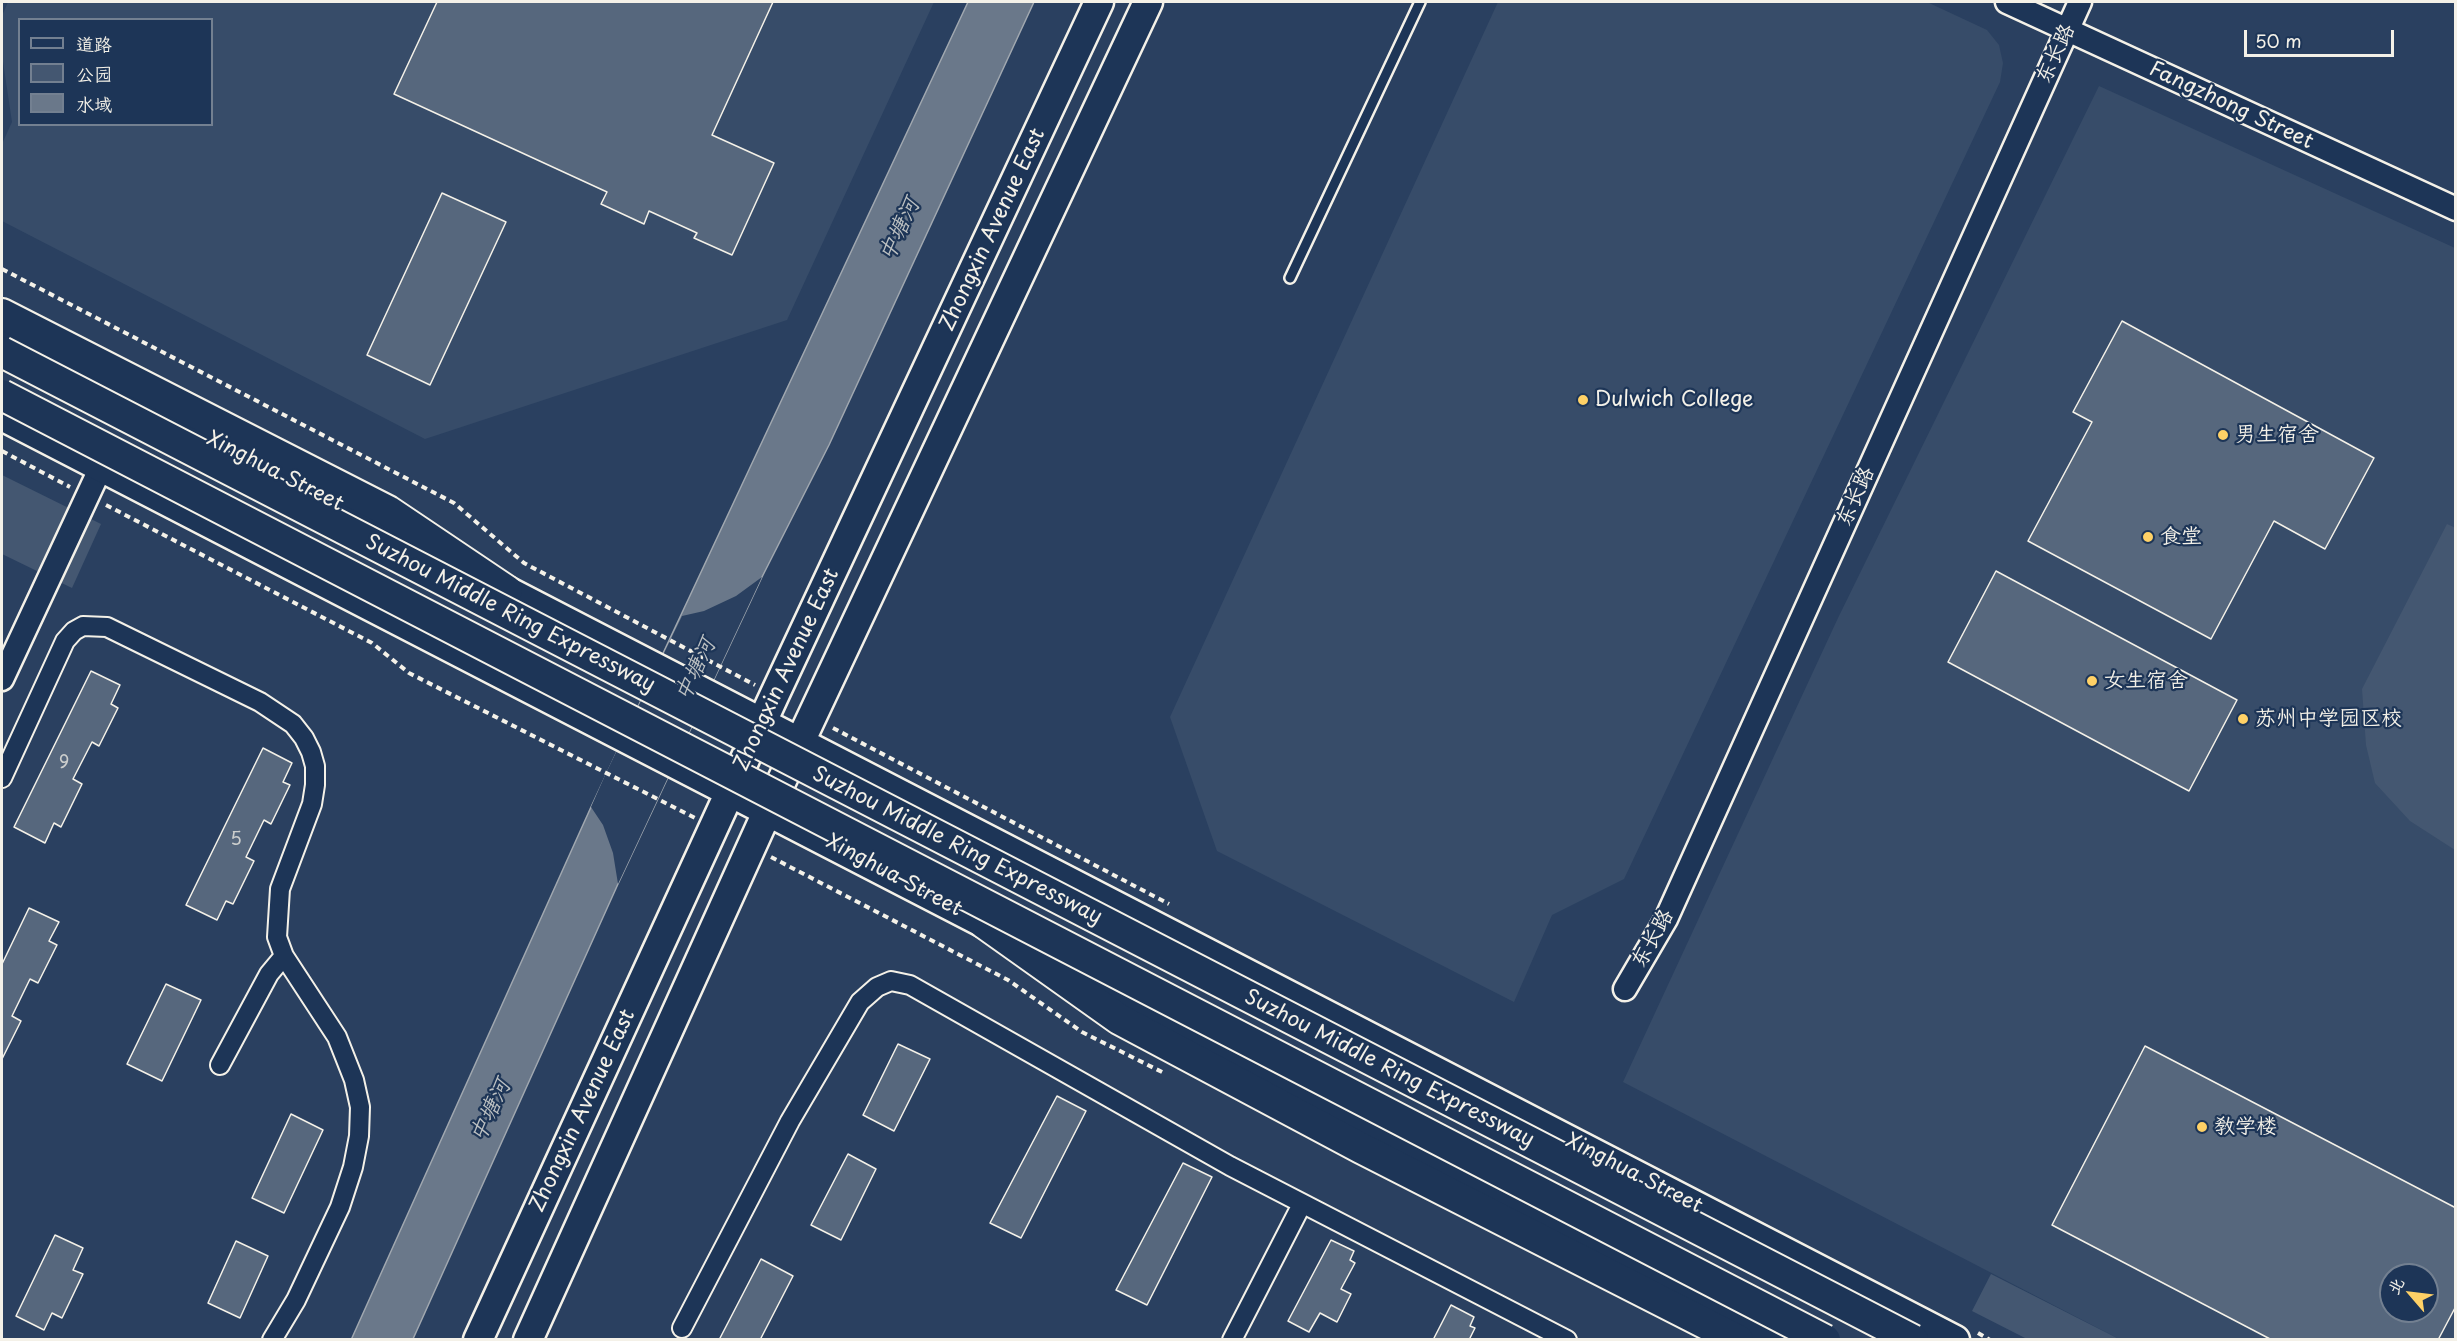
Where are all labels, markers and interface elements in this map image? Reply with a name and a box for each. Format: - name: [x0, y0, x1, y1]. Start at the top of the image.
- legend: [18, 18, 213, 126]
- scale bar: [2247, 18, 2397, 56]
- street label: 东长路: [2031, 20, 2081, 88]
- text: 50 m: [2255, 27, 2302, 54]
- text: 道路: [76, 30, 112, 57]
- street label: Fangzhong Street: [2145, 57, 2317, 155]
- text: 公园: [76, 60, 112, 87]
- text: 水域: [76, 90, 112, 117]
- street label: Zhongxin Avenue East: [935, 125, 1051, 335]
- water label: 中塘河: [874, 195, 926, 265]
- place label: Dulwich College: [1595, 387, 1754, 413]
- marker: Dulwich College: [1576, 393, 1590, 407]
- place label: 男生宿舍: [2235, 422, 2319, 448]
- street label: Xinghua Street: [202, 427, 348, 517]
- marker: 男生宿舍: [2216, 428, 2230, 442]
- street label: 东长路: [1832, 463, 1880, 531]
- place label: 食堂: [2160, 524, 2202, 550]
- street label: Suzhou Middle Ring Expressway: [361, 530, 659, 698]
- marker: 食堂: [2141, 530, 2155, 544]
- street label: Zhongxin Avenue East: [729, 565, 845, 775]
- water label: 中塘河: [670, 635, 722, 705]
- place label: 女生宿舍: [2104, 668, 2188, 694]
- marker: 女生宿舍: [2085, 674, 2099, 688]
- place label: 苏州中学园区校: [2255, 706, 2402, 732]
- marker: 苏州中学园区校: [2236, 712, 2250, 726]
- house number: 9: [59, 752, 69, 774]
- street label: Suzhou Middle Ring Expressway: [808, 762, 1106, 930]
- house number: 5: [230, 829, 242, 851]
- street label: Xinghua Street: [822, 830, 966, 922]
- street label: 东长路: [1627, 905, 1679, 973]
- street label: Suzhou Middle Ring Expressway: [1240, 985, 1538, 1153]
- street label: Zhongxin Avenue East: [525, 1006, 641, 1216]
- water label: 中塘河: [465, 1076, 517, 1146]
- place label: 教学楼: [2214, 1114, 2277, 1140]
- marker: 教学楼: [2195, 1120, 2209, 1134]
- street label: Xinghua Street: [1561, 1129, 1707, 1219]
- north arrow: [2379, 1263, 2439, 1323]
- text: 北: [2381, 1273, 2409, 1298]

